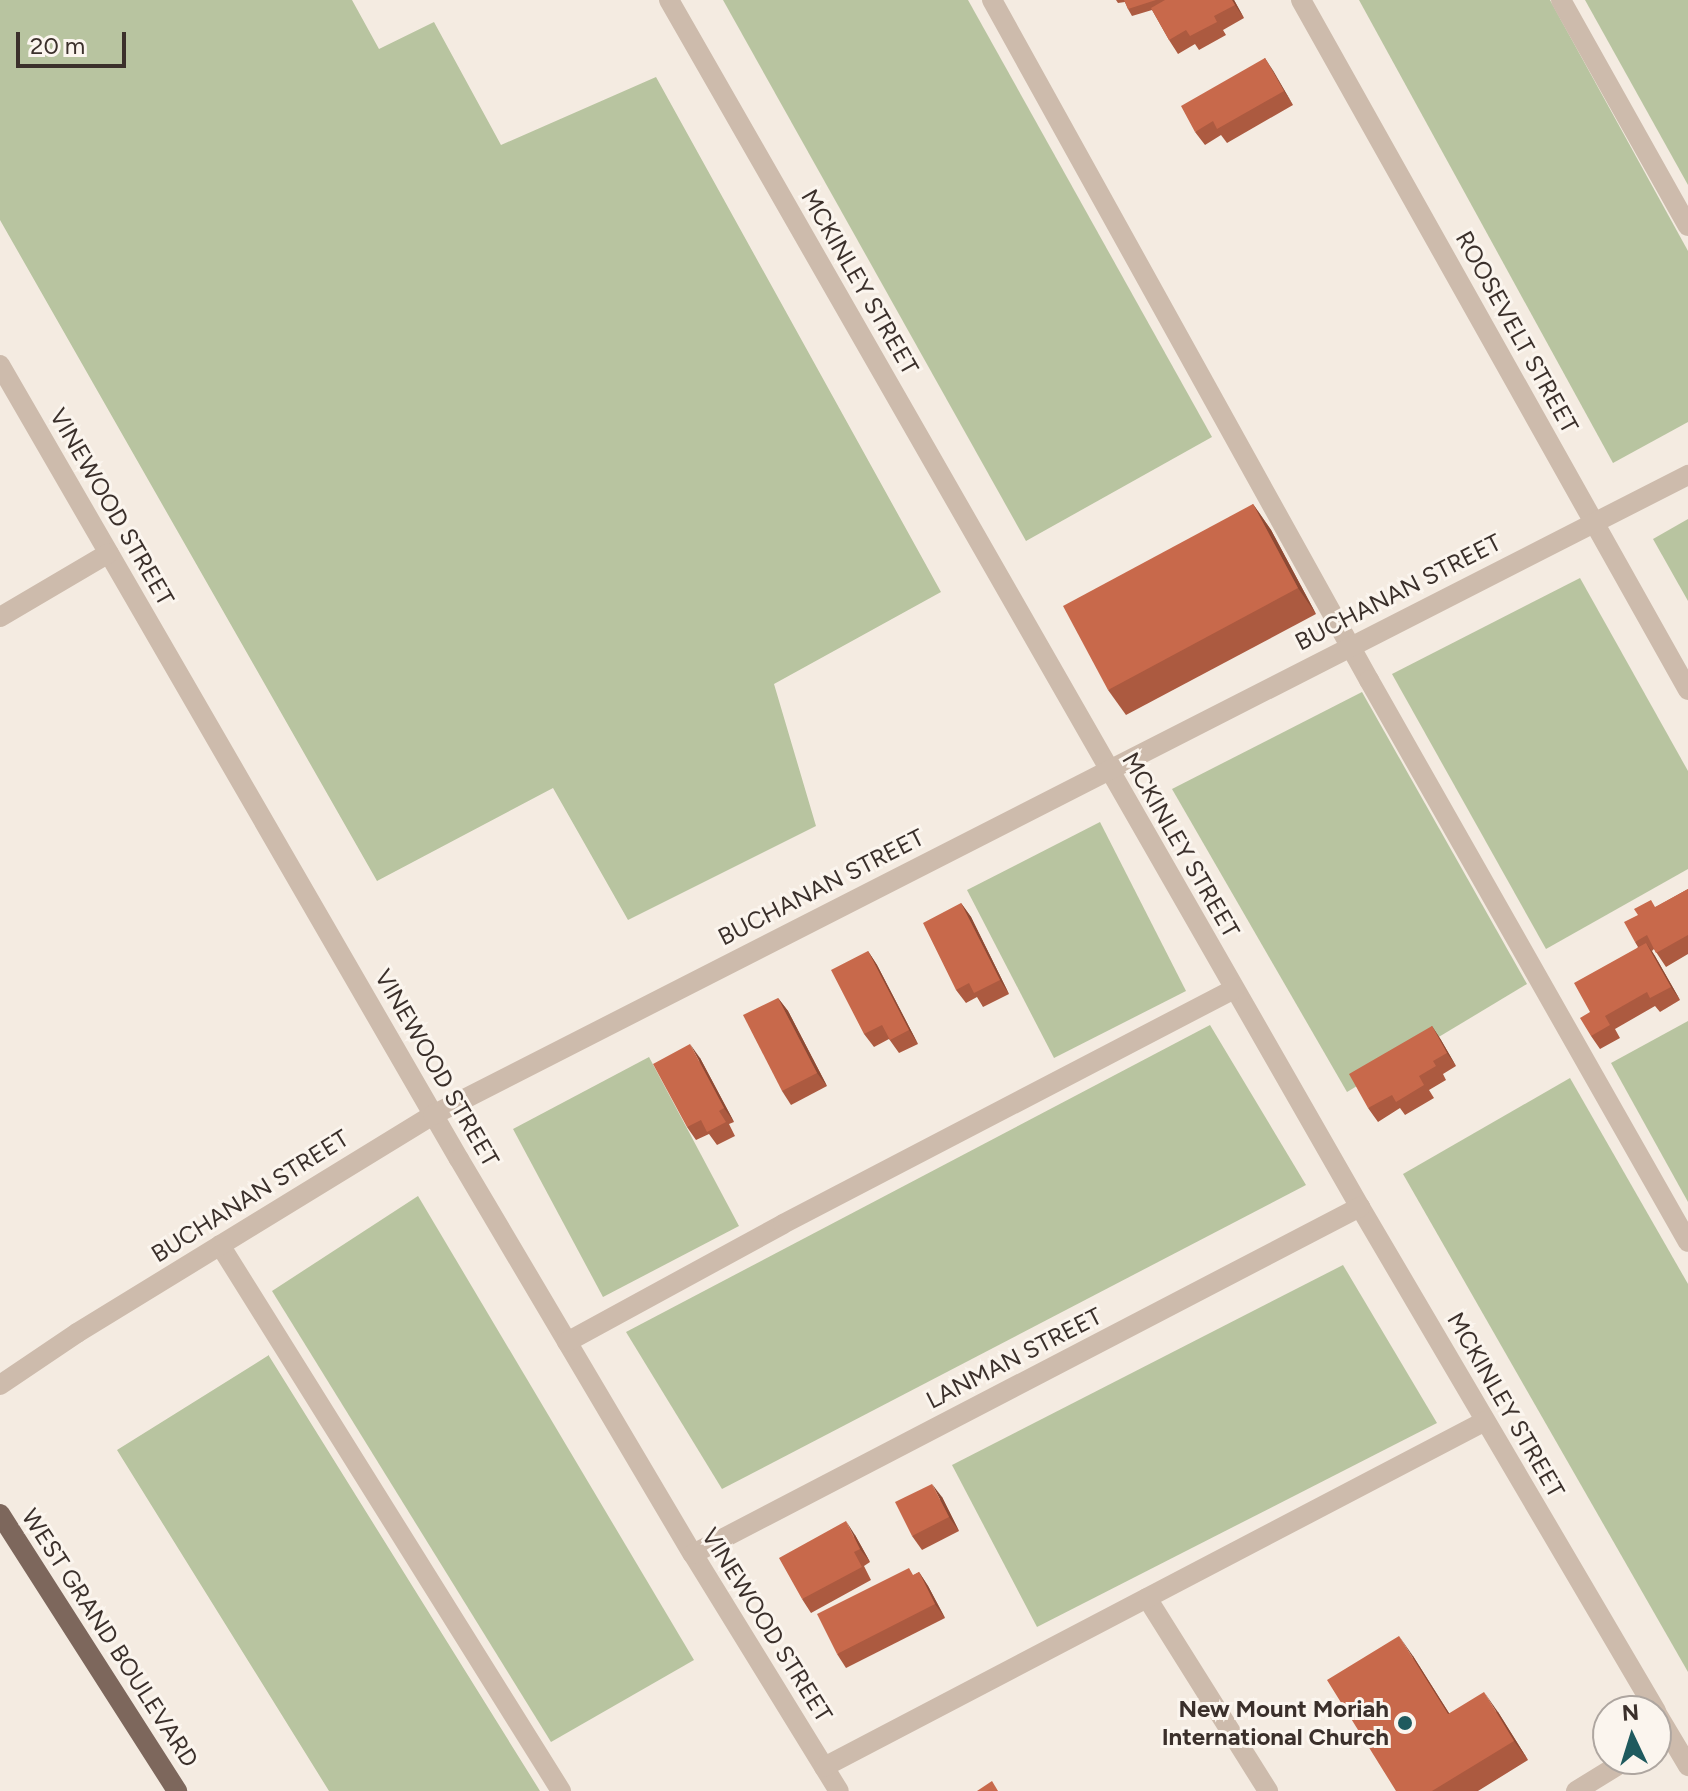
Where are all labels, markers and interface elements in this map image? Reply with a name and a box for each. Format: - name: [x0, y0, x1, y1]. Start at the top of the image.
- scale bar: [20, 16, 130, 66]
- text: 20 m: [30, 31, 85, 60]
- street label: MCKINLEY STREET: [795, 184, 925, 380]
- street label: ROOSEVELT STREET: [1449, 226, 1585, 438]
- street label: VINEWOOD STREET: [44, 403, 180, 611]
- street label: BUCHANAN STREET: [1290, 528, 1506, 656]
- street label: MCKINLEY STREET: [1116, 747, 1246, 943]
- street label: BUCHANAN STREET: [713, 823, 929, 951]
- street label: VINEWOOD STREET: [369, 964, 505, 1172]
- street label: BUCHANAN STREET: [146, 1124, 354, 1268]
- street label: LANMAN STREET: [921, 1301, 1107, 1415]
- street label: MCKINLEY STREET: [1441, 1307, 1571, 1503]
- street label: WEST GRAND BOULEVARD: [16, 1503, 204, 1773]
- street label: VINEWOOD STREET: [696, 1523, 838, 1727]
- place label: New Mount Moriah International Church: [1162, 1695, 1389, 1751]
- north arrow: [1592, 1695, 1672, 1775]
- text: N: [1621, 1698, 1640, 1727]
- marker: New Mount Moriah International Church: [1396, 1714, 1414, 1732]

